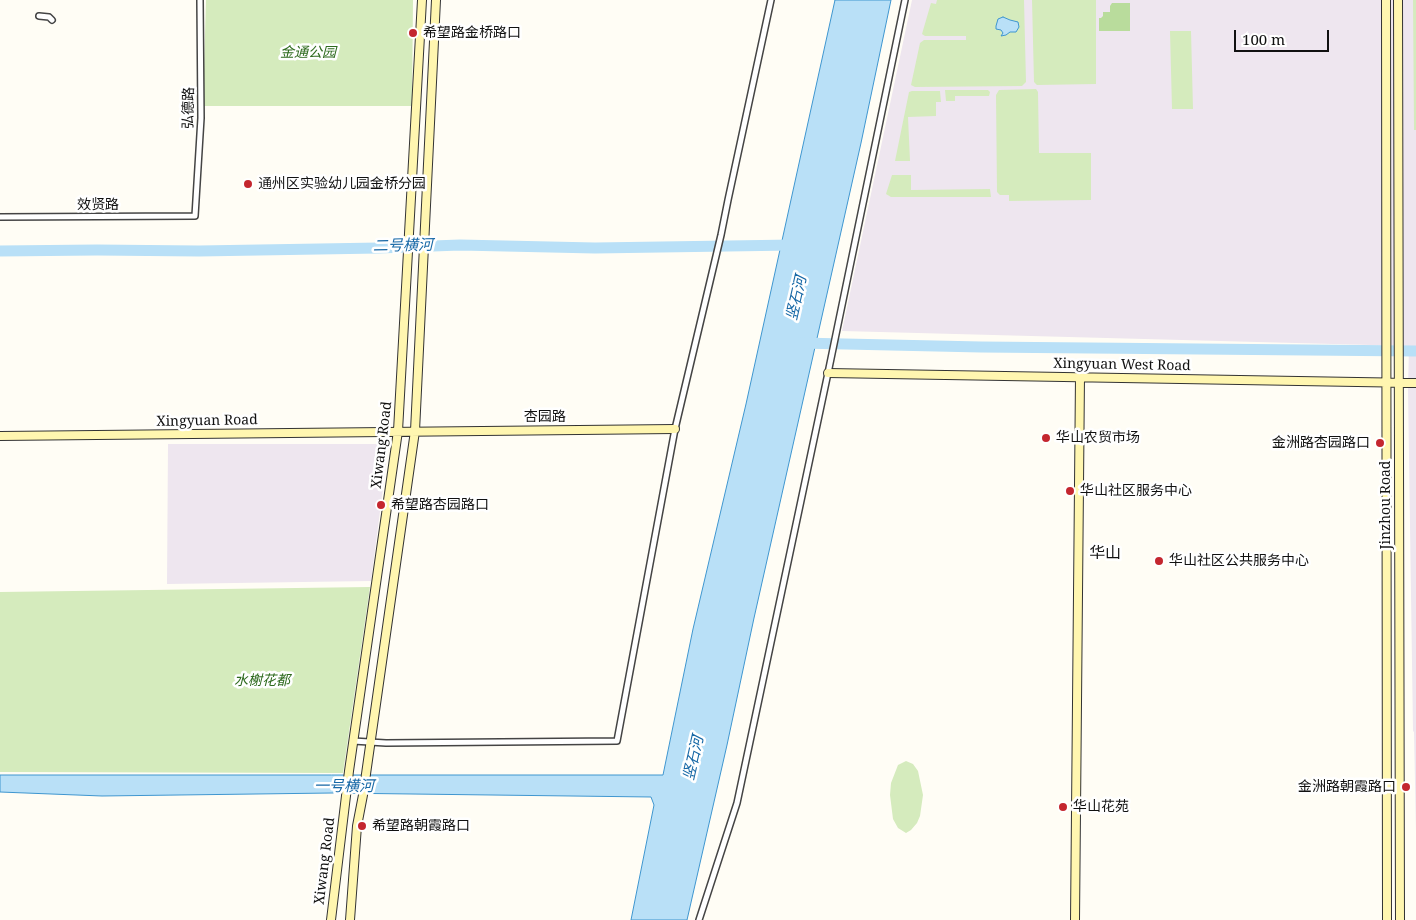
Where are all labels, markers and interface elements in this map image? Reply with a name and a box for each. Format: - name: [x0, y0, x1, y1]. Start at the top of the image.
- scale bar: [1236, 20, 1331, 52]
- place label: 希望路金桥路口: [423, 25, 521, 41]
- marker: 希望路金桥路口: [407, 27, 419, 39]
- text: 100 m: [1242, 29, 1285, 49]
- park label: 金通公园: [280, 45, 336, 61]
- street label: 弘德路: [180, 87, 198, 129]
- place label: 通州区实验幼儿园金桥分园: [258, 176, 426, 192]
- marker: 通州区实验幼儿园金桥分园: [242, 178, 254, 190]
- street label: 效贤路: [77, 197, 119, 213]
- water label: 二号横河: [373, 236, 433, 256]
- water label: 竖石河: [783, 274, 811, 322]
- street label: Xingyuan West Road: [1053, 355, 1191, 375]
- street label: Xiwang Road: [368, 400, 396, 490]
- street label: 杏园路: [524, 409, 566, 425]
- street label: Xingyuan Road: [156, 412, 258, 430]
- place label: 华山农贸市场: [1056, 430, 1140, 446]
- marker: 华山农贸市场: [1040, 432, 1052, 444]
- place label: 金洲路杏园路口: [1272, 435, 1370, 451]
- marker: 金洲路杏园路口: [1374, 437, 1386, 449]
- street label: Jinzhou Road: [1378, 461, 1394, 549]
- place label: 华山社区服务中心: [1080, 483, 1192, 499]
- marker: 华山社区服务中心: [1064, 485, 1076, 497]
- place label: 希望路杏园路口: [391, 497, 489, 513]
- marker: 希望路杏园路口: [375, 499, 387, 511]
- district label: 华山: [1089, 543, 1121, 563]
- place label: 华山社区公共服务中心: [1169, 553, 1309, 569]
- marker: 华山社区公共服务中心: [1153, 555, 1165, 567]
- park label: 水榭花都: [234, 673, 290, 689]
- water label: 竖石河: [680, 734, 708, 782]
- water label: 一号横河: [314, 778, 374, 796]
- place label: 金洲路朝霞路口: [1298, 779, 1396, 795]
- marker: 金洲路朝霞路口: [1400, 781, 1412, 793]
- place label: 华山花苑: [1073, 799, 1129, 815]
- marker: 华山花苑: [1057, 801, 1069, 813]
- street label: Xiwang Road: [311, 816, 339, 906]
- place label: 希望路朝霞路口: [372, 818, 470, 834]
- marker: 希望路朝霞路口: [356, 820, 368, 832]

